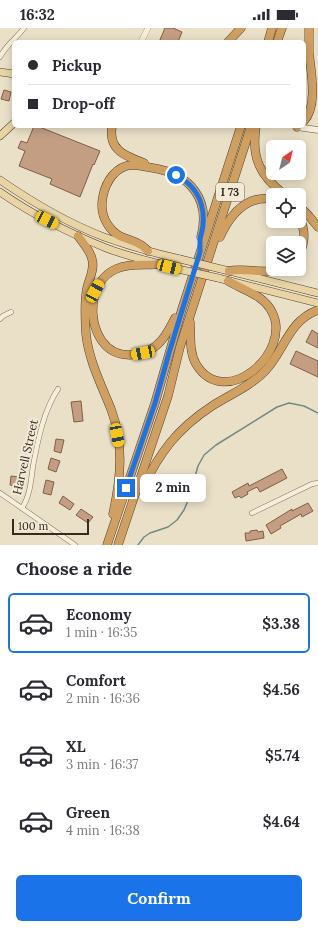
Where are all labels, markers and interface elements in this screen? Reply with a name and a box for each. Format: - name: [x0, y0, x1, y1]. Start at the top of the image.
- text: 16:32: [20, 5, 55, 24]
- text: Pickup: [52, 56, 101, 75]
- text: Drop-off: [52, 94, 114, 113]
- north arrow: [266, 140, 306, 180]
- map controls: [266, 140, 306, 276]
- route start: [167, 166, 185, 184]
- road number: I 73: [216, 183, 244, 201]
- button: locate: [266, 188, 306, 228]
- car: [34, 209, 60, 231]
- button: layers: [266, 236, 306, 276]
- car: [156, 258, 182, 276]
- car: [84, 278, 106, 304]
- car: [130, 345, 156, 361]
- street label: Harvell Street: [9, 417, 41, 496]
- car: [109, 422, 125, 448]
- callout: 2 min: [140, 474, 206, 502]
- route end: [117, 479, 135, 497]
- text: 2 min: [156, 479, 190, 496]
- scale bar: [12, 517, 89, 536]
- text: 100 m: [18, 519, 48, 533]
- text: Choose a ride: [16, 557, 132, 580]
- icon: car: [18, 605, 54, 641]
- text: Economy: [66, 605, 131, 624]
- text: $3.38: [262, 614, 300, 633]
- text: 1 min · 16:35: [66, 624, 137, 641]
- icon: car: [18, 671, 54, 707]
- text: Comfort: [66, 671, 126, 690]
- text: $4.56: [263, 680, 300, 699]
- text: 2 min · 16:36: [66, 690, 140, 707]
- icon: car: [18, 737, 54, 773]
- text: XL: [66, 737, 86, 756]
- text: $5.74: [265, 746, 300, 765]
- text: 3 min · 16:37: [66, 756, 138, 773]
- icon: car: [18, 803, 54, 839]
- text: Green: [66, 803, 110, 822]
- text: $4.64: [263, 812, 300, 831]
- text: 4 min · 16:38: [66, 822, 140, 839]
- button: Confirm: [16, 875, 302, 921]

